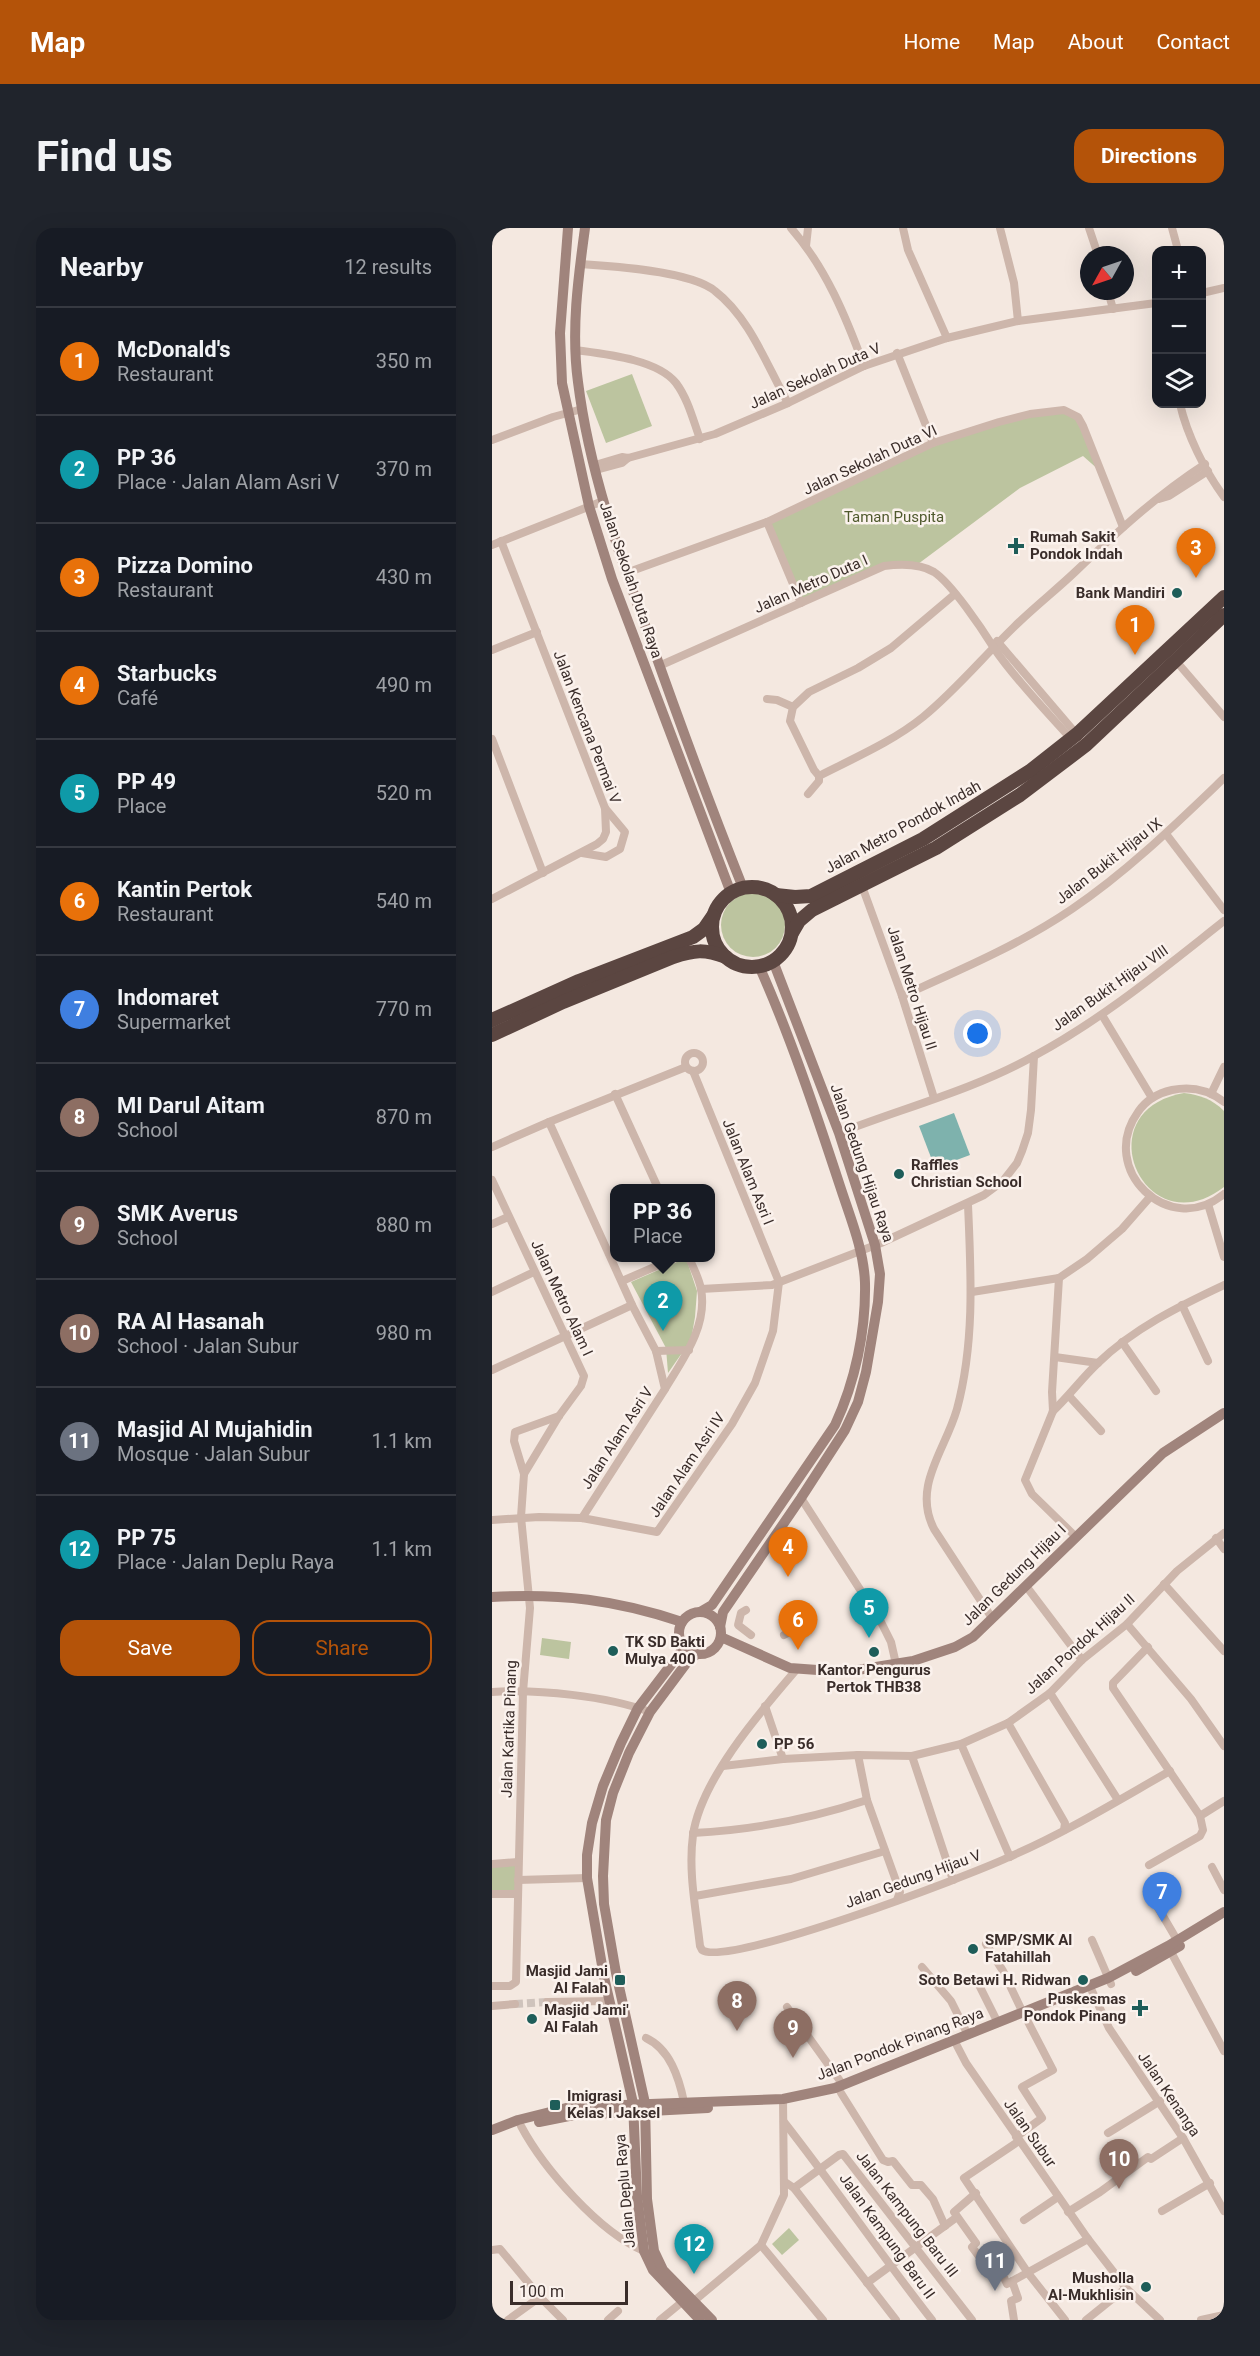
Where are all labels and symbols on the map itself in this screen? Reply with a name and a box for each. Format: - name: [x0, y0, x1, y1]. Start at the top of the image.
- north arrow: [1080, 246, 1134, 300]
- street label: Jalan Sekolah Duta V: [747, 339, 884, 413]
- street label: Jalan Sekolah Duta VI: [800, 421, 940, 499]
- street label: Jalan Sekolah Duta Raya: [596, 499, 666, 661]
- park label: Taman Puspita: [844, 508, 944, 526]
- place label: Rumah Sakit Pondok Indah: [1030, 528, 1123, 563]
- pin: 3: [1176, 528, 1216, 578]
- marker: Rumah Sakit Pondok Indah: [1007, 537, 1025, 555]
- street label: Jalan Metro Duta I: [751, 551, 871, 617]
- place label: Bank Mandiri: [1076, 584, 1165, 602]
- marker: Bank Mandiri: [1170, 586, 1184, 600]
- pin: 1: [1116, 606, 1154, 655]
- street label: Jalan Kencana Permai V: [549, 648, 625, 806]
- street label: Jalan Metro Pondok Indah: [822, 777, 984, 877]
- street label: Jalan Bukit Hijau IX: [1052, 814, 1166, 908]
- street label: Jalan Metro Hijau II: [883, 924, 941, 1052]
- street label: Jalan Bukit Hijau VIII: [1048, 941, 1172, 1035]
- your location: [963, 1019, 992, 1048]
- street label: Jalan Gedung Hijau Raya: [826, 1082, 898, 1244]
- street label: Jalan Alam Asri I: [719, 1116, 777, 1228]
- place label: Raffles Christian School: [911, 1156, 1022, 1191]
- marker: Raffles Christian School: [892, 1167, 906, 1181]
- street label: Jalan Metro Alam I: [527, 1237, 597, 1359]
- pin: 2: [644, 1282, 682, 1331]
- street label: Jalan Alam Asri V: [577, 1383, 657, 1492]
- street label: Jalan Alam Asri IV: [645, 1409, 729, 1521]
- street label: Jalan Gedung Hijau I: [958, 1521, 1070, 1629]
- pin: 4: [768, 1528, 808, 1577]
- pin: 5: [850, 1588, 889, 1638]
- street label: Jalan Pondok Hijau II: [1022, 1590, 1138, 1698]
- pin: 6: [778, 1600, 818, 1650]
- place label: TK SD Bakti Mulya 400: [625, 1633, 705, 1668]
- marker: TK SD Bakti Mulya 400: [606, 1644, 620, 1658]
- marker: Kantor Pengurus Pertok THB38: [867, 1645, 881, 1659]
- street label: Jalan Kartika Pinang: [498, 1660, 520, 1798]
- place label: Kantor Pengurus Pertok THB38: [817, 1661, 931, 1696]
- place label: PP 56: [774, 1735, 815, 1753]
- marker: PP 56: [755, 1737, 769, 1751]
- street label: Jalan Gedung Hijau V: [843, 1846, 984, 1912]
- pin: 7: [1142, 1872, 1182, 1922]
- place label: SMP/SMK Al Fatahillah: [985, 1931, 1072, 1966]
- marker: SMP/SMK Al Fatahillah: [966, 1942, 980, 1956]
- place label: Masjid Jami Al Falah: [526, 1962, 608, 1997]
- place label: Soto Betawi H. Ridwan: [919, 1971, 1071, 1989]
- marker: Masjid Jami Al Falah: [613, 1973, 627, 1987]
- marker: Soto Betawi H. Ridwan: [1076, 1973, 1090, 1987]
- pin: 8: [718, 1982, 756, 2031]
- place label: Puskesmas Pondok Pinang: [1024, 1990, 1126, 2025]
- marker: Puskesmas Pondok Pinang: [1131, 1999, 1149, 2017]
- place label: Masjid Jami' Al Falah: [544, 2001, 629, 2036]
- street label: Jalan Pondok Pinang Raya: [814, 2004, 986, 2084]
- pin: 9: [774, 2008, 812, 2058]
- marker: Masjid Jami' Al Falah: [525, 2012, 539, 2026]
- street label: Jalan Kenanga: [1134, 2048, 1204, 2140]
- place label: Imigrasi Kelas I Jaksel: [567, 2087, 660, 2122]
- street label: Jalan Subur: [1000, 2095, 1060, 2171]
- marker: Imigrasi Kelas I Jaksel: [548, 2098, 562, 2112]
- street label: Jalan Deplu Raya: [611, 2133, 639, 2249]
- pin: 10: [1100, 2140, 1138, 2189]
- street label: Jalan Kampung Baru III: [852, 2147, 962, 2281]
- street label: Jalan Kampung Baru II: [835, 2170, 939, 2302]
- pin: 12: [674, 2224, 714, 2274]
- pin: 11: [976, 2242, 1014, 2291]
- place label: Musholla Al-Mukhlisin: [1048, 2269, 1134, 2304]
- scale bar: [510, 2278, 628, 2306]
- marker: Musholla Al-Mukhlisin: [1139, 2280, 1153, 2294]

